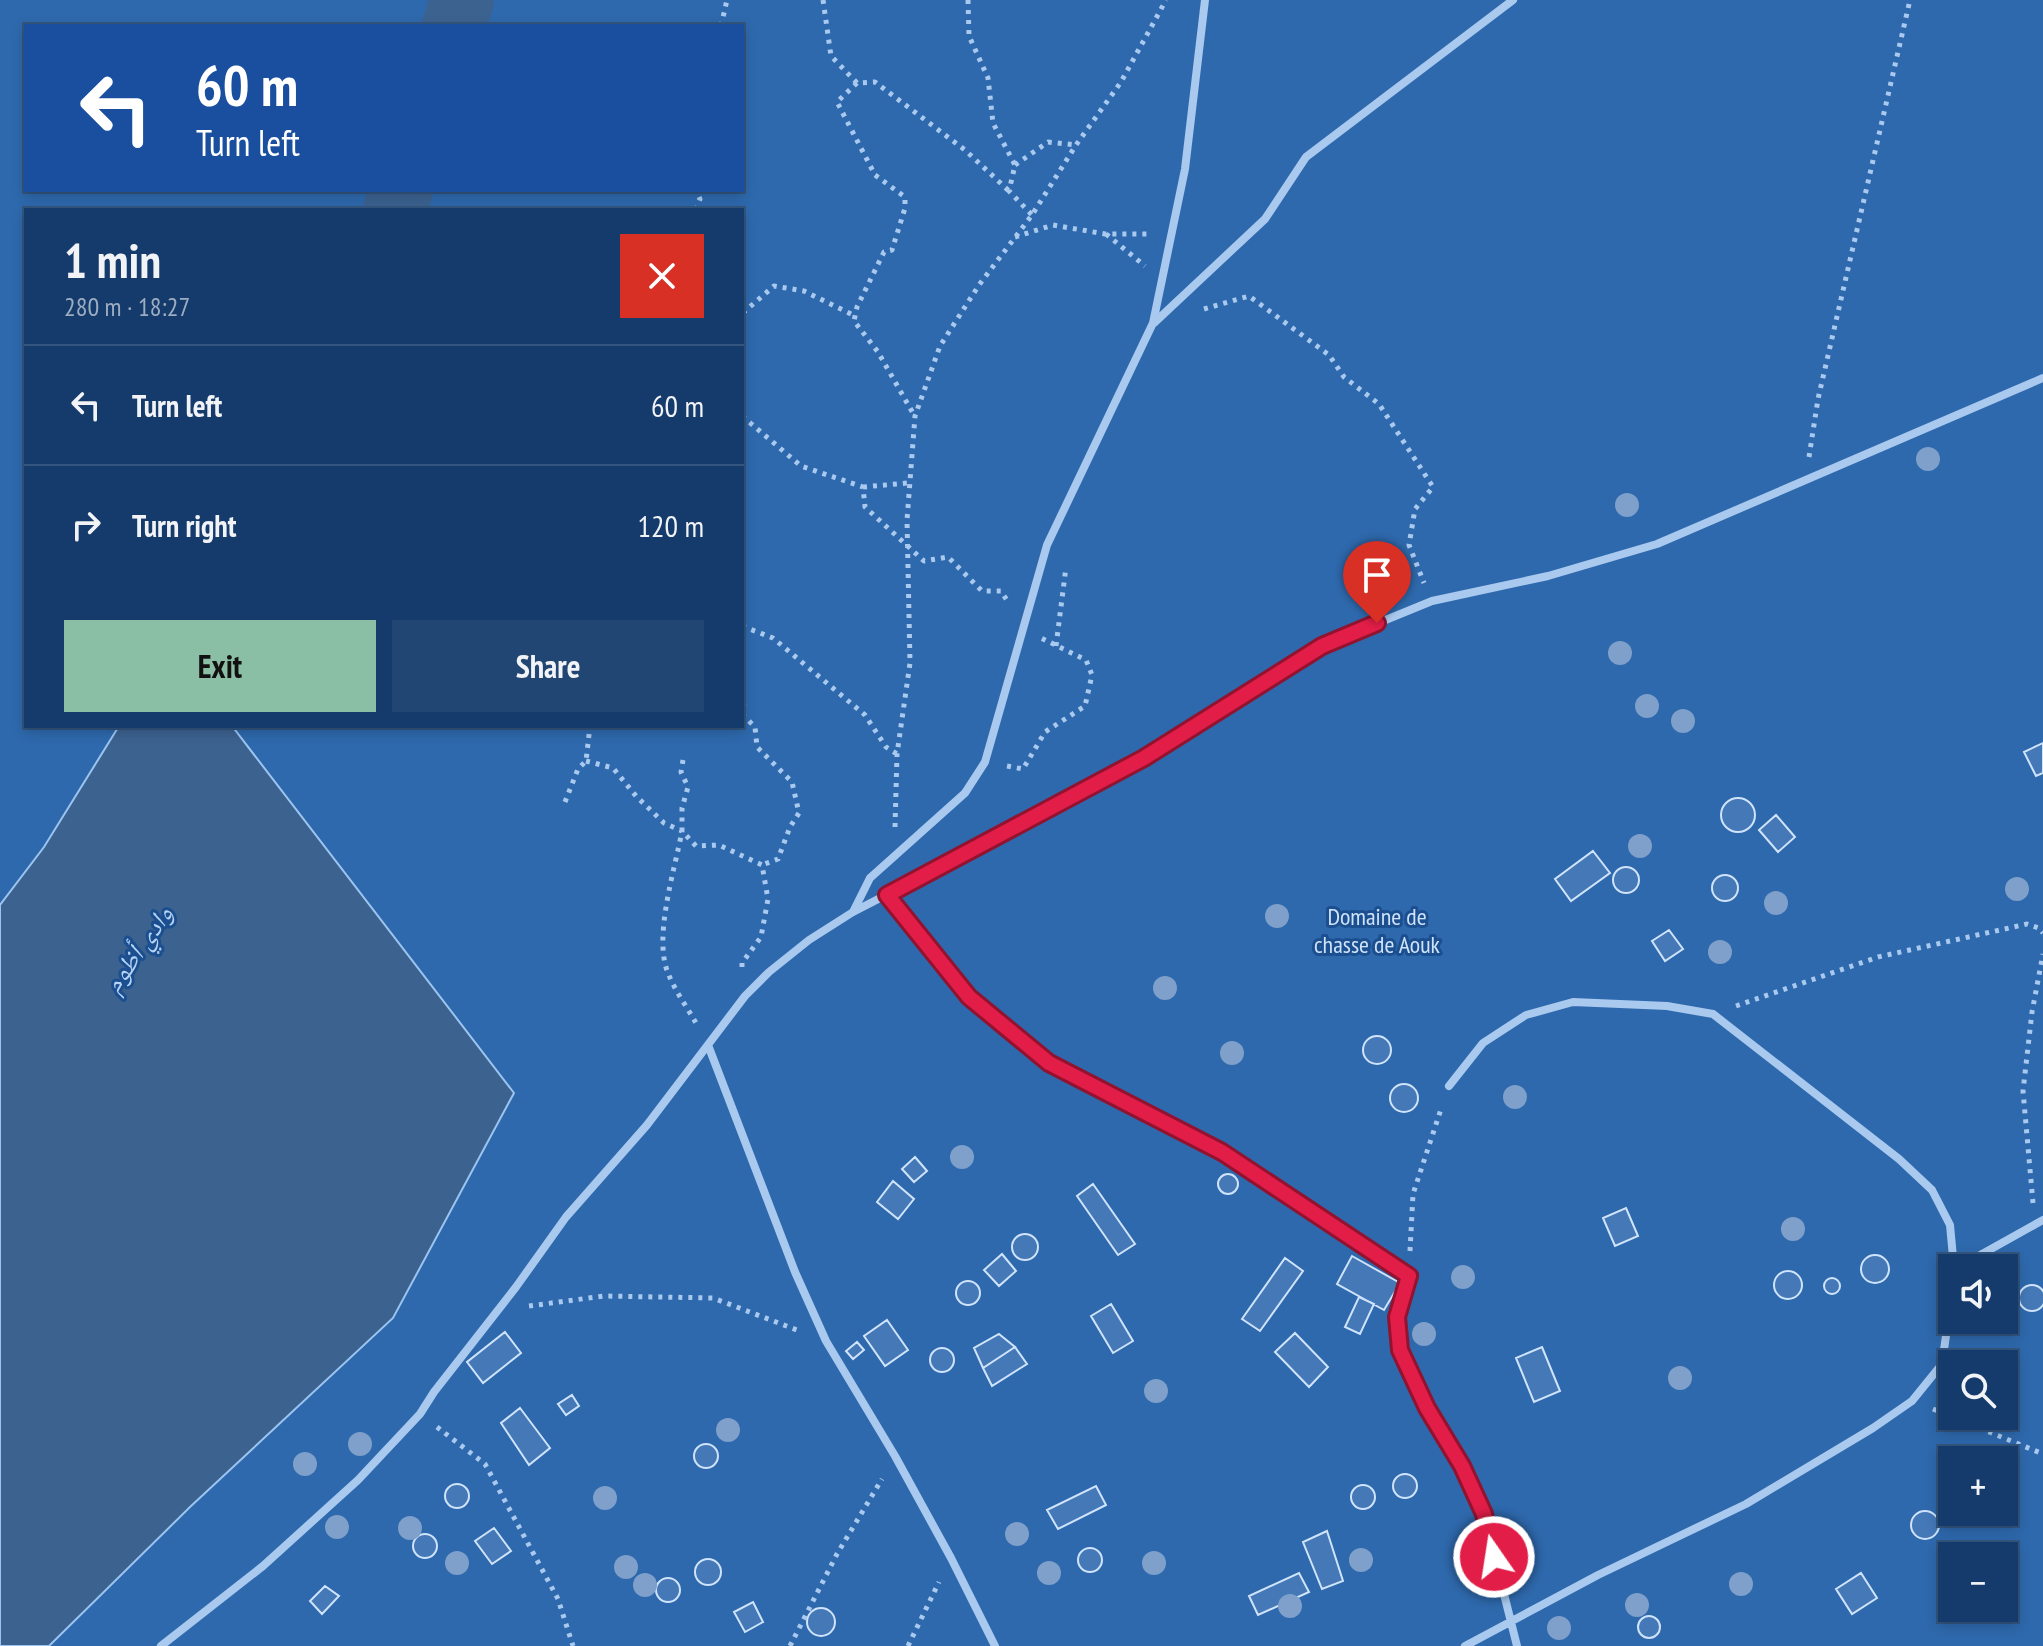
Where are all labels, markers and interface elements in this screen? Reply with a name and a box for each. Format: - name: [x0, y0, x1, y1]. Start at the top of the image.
- text: 60 m: [196, 49, 298, 121]
- icon: left: [64, 56, 168, 160]
- text: Turn left: [196, 119, 300, 166]
- text: 1 min: [64, 229, 161, 291]
- button: close: [620, 234, 704, 318]
- text: 280 m · 18:27: [64, 290, 190, 323]
- icon: left: [64, 383, 108, 427]
- text: Turn left: [132, 386, 222, 425]
- text: 60 m: [651, 386, 704, 425]
- icon: right: [64, 503, 108, 547]
- text: Turn right: [132, 506, 236, 545]
- text: 120 m: [638, 506, 704, 545]
- pin: [1343, 541, 1411, 623]
- icon: arrive: [1355, 553, 1399, 597]
- button: Exit: [64, 620, 376, 712]
- button: Share: [392, 620, 704, 712]
- water label: وادي أظوم: [96, 899, 183, 1001]
- park label: Domaine de chasse de Aouk: [1314, 901, 1441, 960]
- map controls: [1938, 1254, 2018, 1622]
- button: sound: [1938, 1254, 2018, 1334]
- button: search: [1938, 1350, 2018, 1430]
- button: +: [1938, 1446, 2018, 1526]
- position arrow: [1452, 1515, 1536, 1599]
- button: −: [1938, 1542, 2018, 1622]

